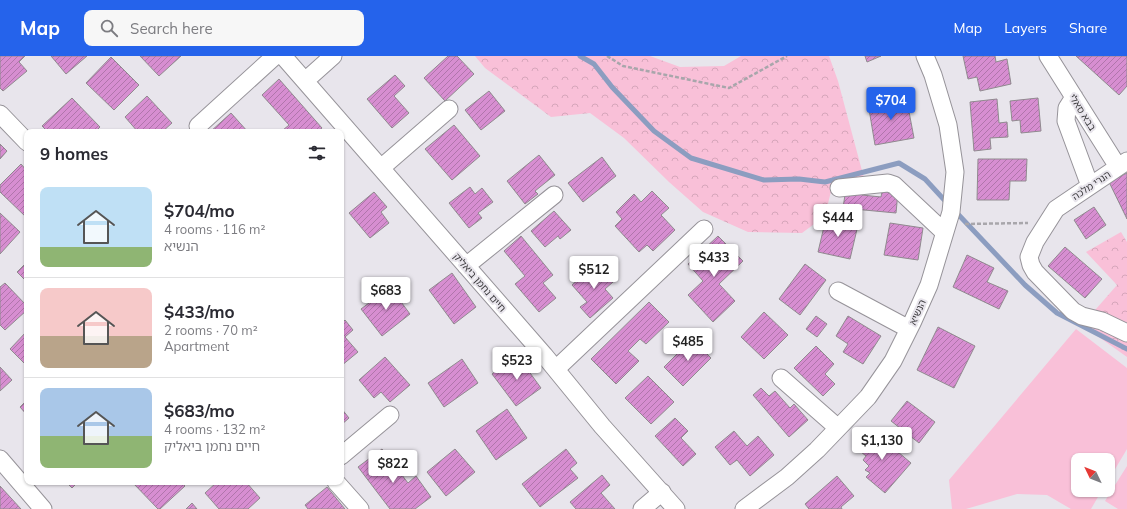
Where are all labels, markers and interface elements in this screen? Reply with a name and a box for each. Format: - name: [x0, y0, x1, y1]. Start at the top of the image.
- search box: [84, 10, 364, 46]
- text: Map: [20, 16, 60, 40]
- icon: search: [98, 17, 120, 39]
- text: Search here: [130, 19, 213, 38]
- text: Map: [953, 19, 982, 37]
- text: Layers: [1004, 19, 1047, 37]
- text: Share: [1069, 19, 1107, 37]
- pin: $704: [867, 87, 915, 121]
- street label: בבא סאלי: [1066, 91, 1099, 133]
- text: $704: [875, 92, 907, 108]
- icon: filters: [306, 142, 328, 164]
- text: 9 homes: [40, 143, 108, 164]
- street label: הנרי מלכה: [1069, 168, 1113, 203]
- text: $704/mo: [164, 200, 235, 221]
- icon: home: [72, 203, 120, 251]
- pin: $444: [814, 204, 862, 238]
- text: $444: [822, 209, 854, 225]
- text: 4 rooms · 116 m²: [164, 221, 265, 237]
- text: הנשיא: [164, 238, 199, 254]
- pin: $433: [690, 244, 738, 278]
- text: $433: [698, 249, 730, 265]
- street label: חיים נחמן ביאליק: [450, 250, 509, 314]
- pin: $512: [570, 256, 618, 290]
- text: $512: [578, 261, 610, 277]
- pin: $683: [362, 277, 410, 311]
- text: $683: [370, 282, 402, 298]
- street label: הנשיא: [906, 297, 929, 327]
- text: $433/mo: [164, 301, 235, 322]
- icon: home: [72, 304, 120, 352]
- text: 2 rooms · 70 m²: [164, 322, 258, 338]
- pin: $485: [664, 328, 712, 362]
- text: $485: [672, 333, 704, 349]
- text: Apartment: [164, 338, 229, 354]
- pin: $523: [493, 347, 541, 381]
- text: $523: [501, 352, 533, 368]
- text: $683/mo: [164, 400, 235, 421]
- icon: home: [72, 404, 120, 452]
- text: 4 rooms · 132 m²: [164, 421, 265, 437]
- pin: $1,130: [849, 427, 915, 461]
- text: $1,130: [861, 432, 903, 448]
- text: חיים נחמן ביאליק: [164, 438, 260, 454]
- pin: $822: [369, 450, 417, 484]
- north arrow: [1071, 453, 1115, 497]
- map controls: [1071, 453, 1115, 497]
- text: $822: [377, 455, 409, 471]

